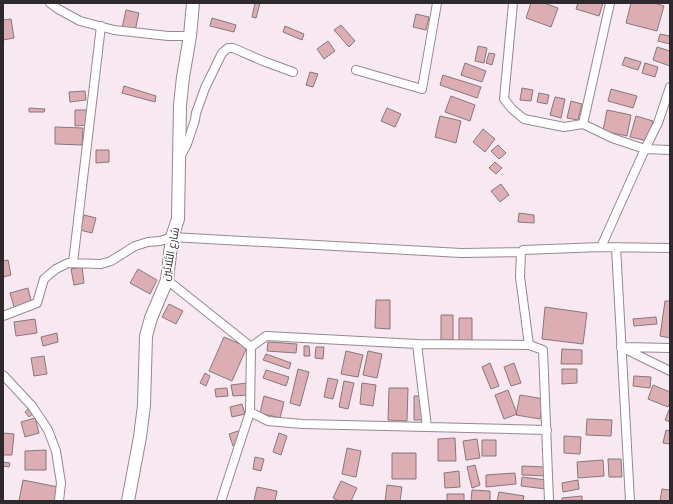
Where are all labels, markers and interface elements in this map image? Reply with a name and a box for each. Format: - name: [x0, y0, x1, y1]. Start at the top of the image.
- street label: شارع الثلاثين: [159, 226, 183, 282]

